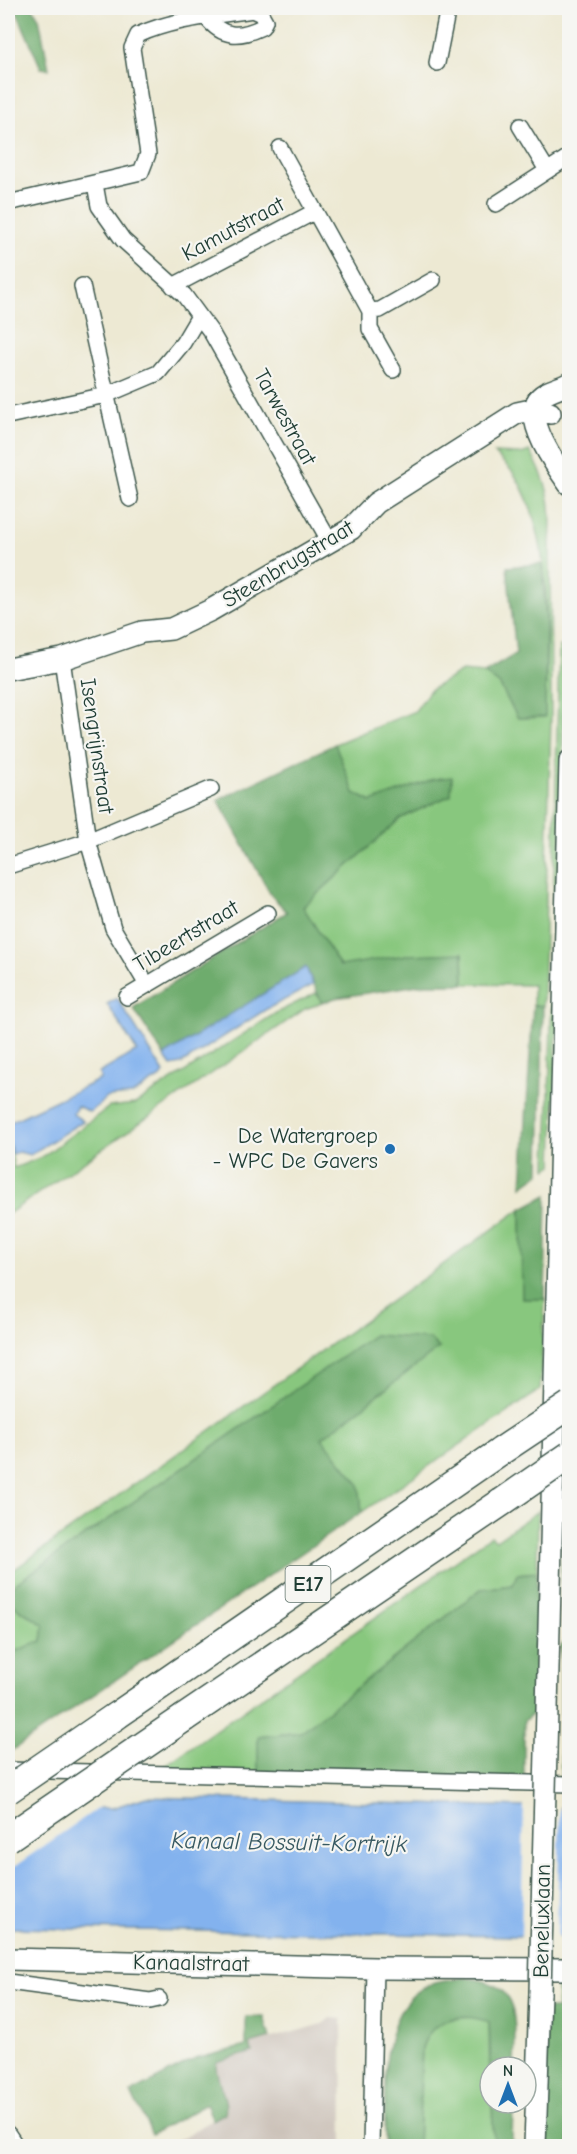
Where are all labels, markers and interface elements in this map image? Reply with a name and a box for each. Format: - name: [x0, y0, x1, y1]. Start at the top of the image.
- street label: Kamutstraat: [177, 191, 289, 267]
- street label: Tarwestraat: [248, 364, 322, 470]
- street label: Steenbrugstraat: [218, 514, 359, 613]
- street label: Isengrijnstraat: [75, 677, 119, 816]
- street label: Tibeertstraat: [129, 894, 244, 978]
- place label: De Watergroep - WPC De Gavers: [213, 1123, 378, 1174]
- marker: De Watergroep - WPC De Gavers: [383, 1142, 397, 1156]
- road number: E17: [286, 1566, 330, 1602]
- water label: Kanaal Bossuit-Kortrijk: [171, 1826, 408, 1858]
- street label: Beneluxlaan: [528, 1864, 556, 1978]
- street label: Kanaalstraat: [133, 1949, 250, 1977]
- north arrow: [478, 2055, 538, 2115]
- text: N: [503, 2062, 513, 2080]

